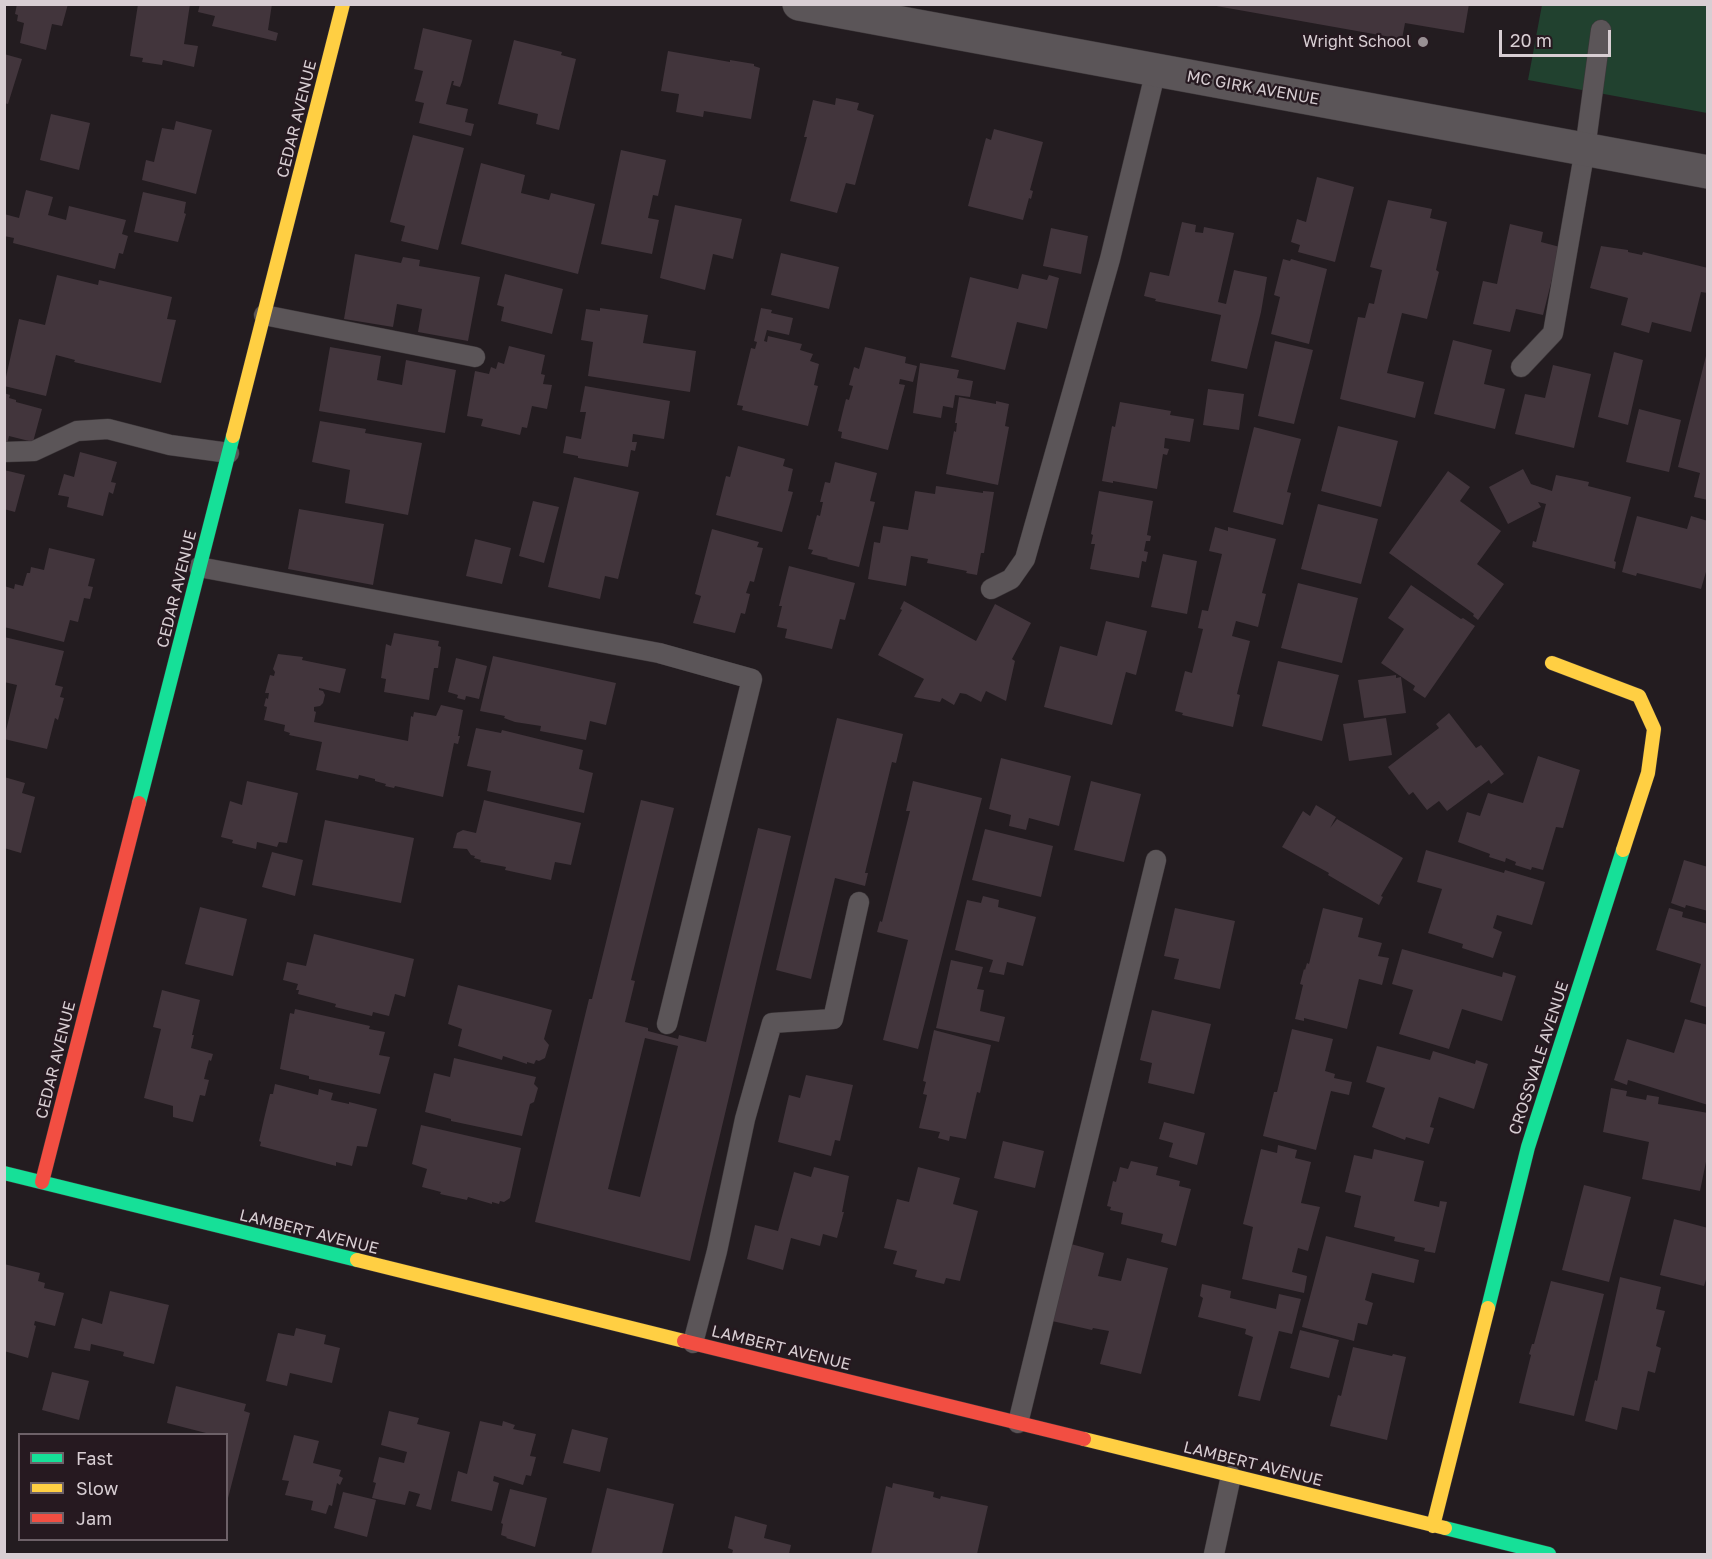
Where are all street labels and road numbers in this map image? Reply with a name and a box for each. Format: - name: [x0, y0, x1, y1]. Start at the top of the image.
- street label: CEDAR AVENUE: [273, 58, 321, 180]
- street label: MC GIRK AVENUE: [1185, 67, 1321, 109]
- street label: CEDAR AVENUE: [153, 528, 201, 650]
- street label: CROSSVALE AVENUE: [1505, 979, 1573, 1137]
- street label: CEDAR AVENUE: [32, 999, 80, 1121]
- street label: LAMBERT AVENUE: [238, 1205, 380, 1259]
- street label: LAMBERT AVENUE: [710, 1321, 852, 1375]
- street label: LAMBERT AVENUE: [1182, 1437, 1324, 1491]

